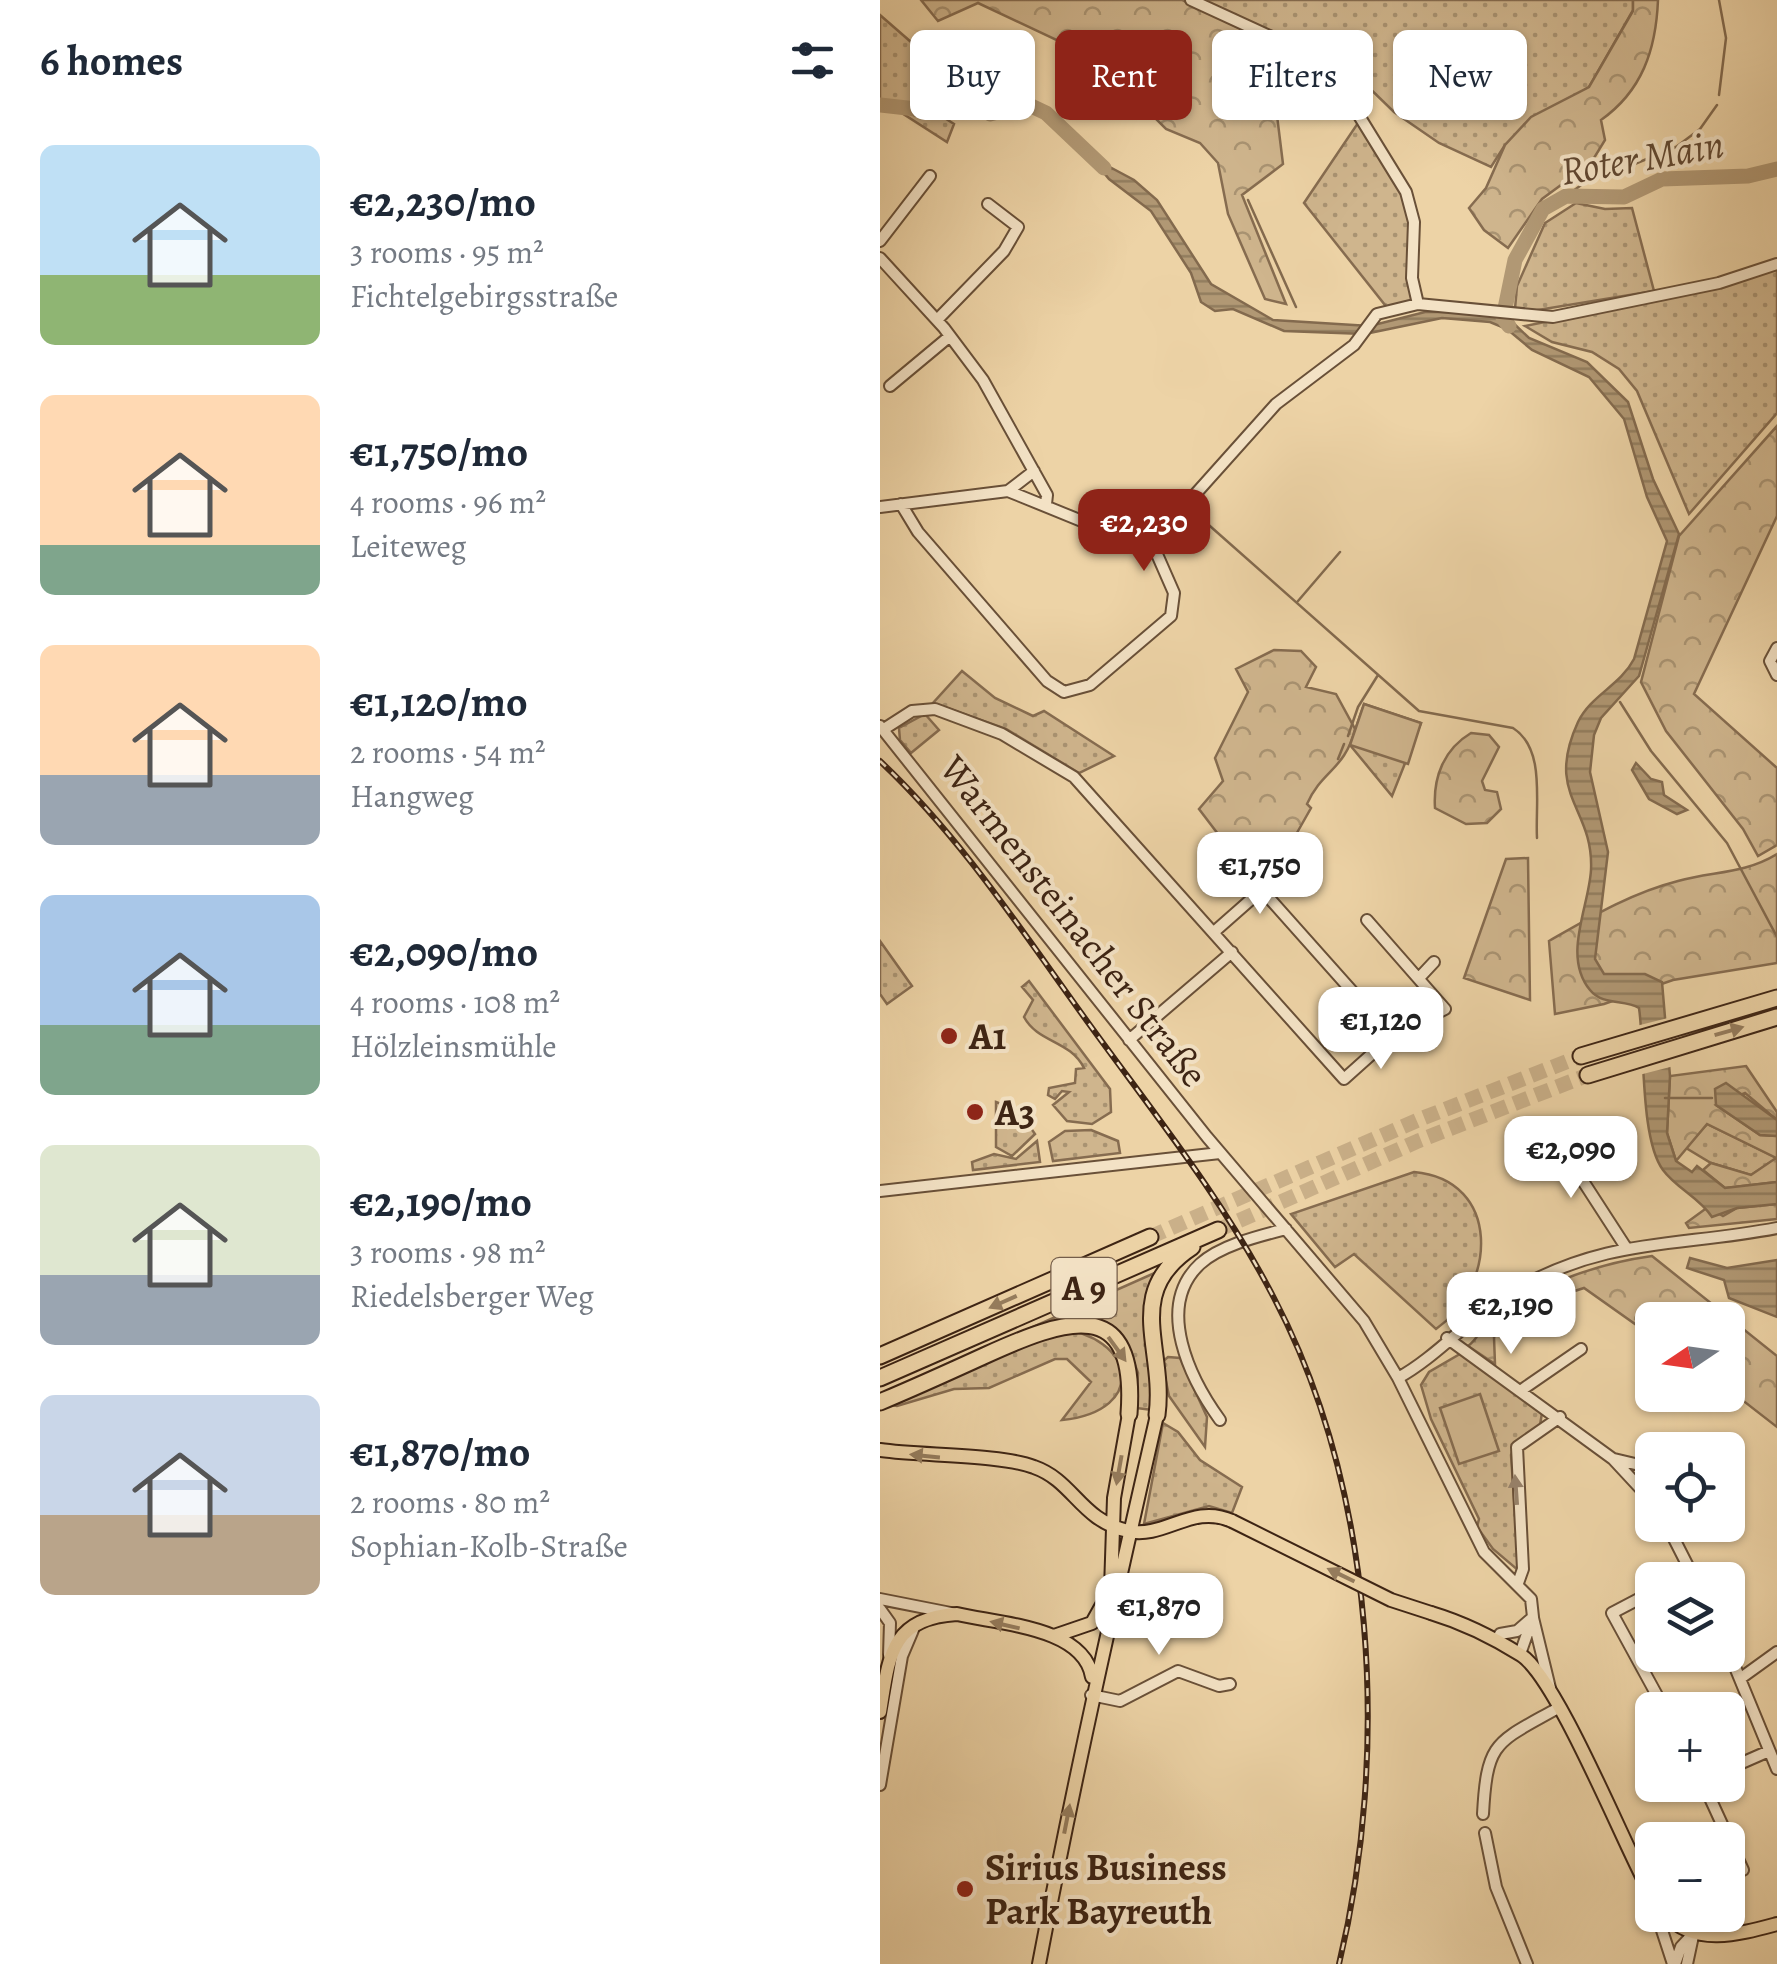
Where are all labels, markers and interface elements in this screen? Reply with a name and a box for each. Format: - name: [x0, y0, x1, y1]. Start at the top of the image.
- chip: Buy: [910, 30, 1035, 120]
- chip: Rent: [1055, 30, 1192, 120]
- chip: Filters: [1212, 30, 1373, 120]
- chip: New: [1393, 30, 1527, 120]
- text: 6 homes: [40, 32, 183, 89]
- icon: filters: [785, 33, 840, 88]
- water label: Roter Main: [1556, 116, 1728, 199]
- text: €2,230/mo: [350, 173, 536, 230]
- icon: home: [120, 185, 240, 305]
- text: 3 rooms · 95 m²: [350, 230, 544, 274]
- text: Fichtelgebirgsstraße: [350, 274, 618, 318]
- text: €1,750/mo: [350, 423, 528, 480]
- icon: home: [120, 435, 240, 555]
- text: 4 rooms · 96 m²: [350, 480, 546, 524]
- pin: €2,230: [1063, 489, 1225, 574]
- text: €2,230: [1100, 499, 1188, 543]
- text: Leiteweg: [350, 524, 467, 568]
- text: €1,120/mo: [350, 673, 528, 730]
- icon: home: [120, 685, 240, 805]
- text: 2 rooms · 54 m²: [350, 730, 546, 774]
- street label: Warmensteinacher Straße: [927, 744, 1220, 1098]
- text: Hangweg: [350, 774, 474, 818]
- pin: €1,750: [1179, 832, 1341, 917]
- text: €1,750: [1219, 842, 1301, 886]
- text: €2,090/mo: [350, 923, 538, 980]
- icon: home: [120, 935, 240, 1055]
- text: 4 rooms · 108 m²: [350, 980, 560, 1024]
- pin: €1,120: [1300, 987, 1462, 1072]
- text: €1,120: [1340, 997, 1422, 1041]
- place label: A1: [968, 1010, 1006, 1062]
- one-way arrow: [1714, 1022, 1745, 1038]
- text: Hölzleinsmühle: [350, 1024, 557, 1068]
- marker: A1: [938, 1025, 960, 1047]
- place label: A3: [994, 1086, 1035, 1138]
- marker: A3: [964, 1101, 986, 1123]
- pin: €2,090: [1490, 1116, 1652, 1201]
- text: €2,090: [1526, 1126, 1616, 1170]
- text: €2,190/mo: [350, 1173, 532, 1230]
- icon: home: [120, 1185, 240, 1305]
- text: 3 rooms · 98 m²: [350, 1230, 546, 1274]
- road number: A 9: [1052, 1258, 1116, 1318]
- pin: €2,190: [1430, 1272, 1592, 1357]
- text: Riedelsberger Weg: [350, 1274, 594, 1318]
- text: €2,190: [1469, 1282, 1553, 1326]
- one-way arrow: [988, 1293, 1017, 1310]
- north arrow: [1635, 1302, 1745, 1412]
- map controls: [1635, 1302, 1745, 1932]
- one-way arrow: [1107, 1336, 1126, 1362]
- text: €1,870/mo: [350, 1423, 530, 1480]
- button: locate: [1635, 1432, 1745, 1542]
- icon: home: [120, 1435, 240, 1555]
- one-way arrow: [909, 1447, 941, 1463]
- one-way arrow: [1111, 1454, 1126, 1486]
- one-way arrow: [1508, 1473, 1524, 1505]
- text: 2 rooms · 80 m²: [350, 1480, 550, 1524]
- text: Sophian-Kolb-Straße: [350, 1524, 628, 1568]
- button: layers: [1635, 1562, 1745, 1672]
- one-way arrow: [1327, 1567, 1356, 1584]
- pin: €1,870: [1078, 1573, 1240, 1658]
- text: €1,870: [1117, 1583, 1201, 1627]
- one-way arrow: [989, 1617, 1020, 1632]
- button: +: [1635, 1692, 1745, 1802]
- one-way arrow: [1060, 1803, 1076, 1834]
- button: −: [1635, 1822, 1745, 1932]
- place label: Sirius Business Park Bayreuth: [985, 1841, 1227, 1937]
- marker: Sirius Business Park Bayreuth: [954, 1878, 976, 1900]

